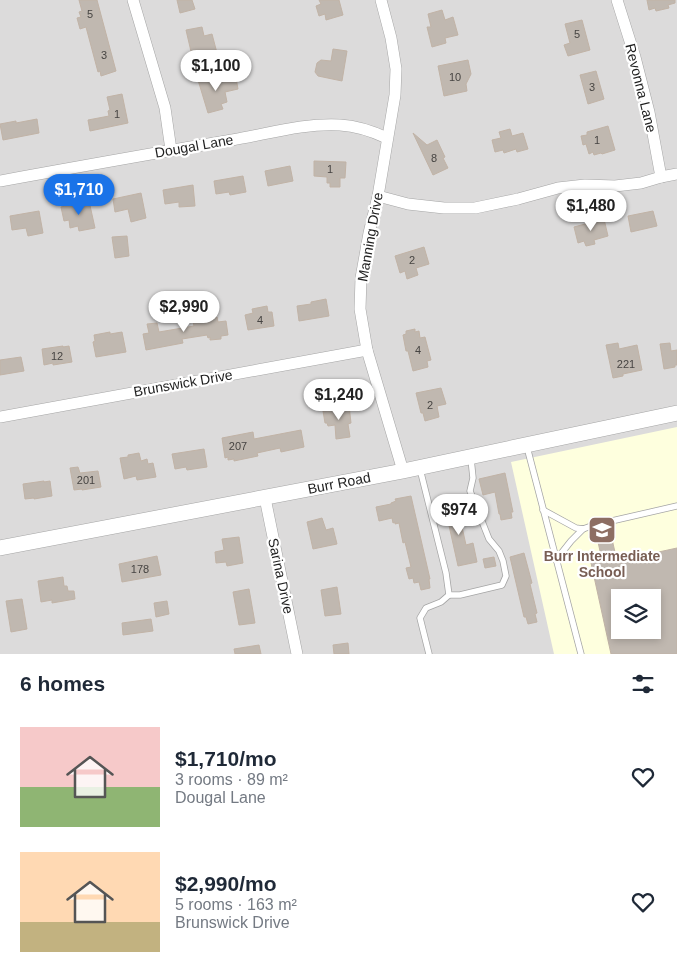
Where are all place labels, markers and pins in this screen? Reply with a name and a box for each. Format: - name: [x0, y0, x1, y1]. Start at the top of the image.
- pin: $1,100: [175, 49, 257, 92]
- pin: $1,710: [38, 174, 120, 216]
- pin: $1,480: [550, 190, 632, 232]
- pin: $2,990: [143, 290, 225, 333]
- pin: $1,240: [298, 378, 380, 421]
- pin: $974: [429, 494, 489, 536]
- school or university icon: Burr Intermediate School: [587, 515, 617, 545]
- place label: Burr Intermediate School: [544, 548, 661, 580]

